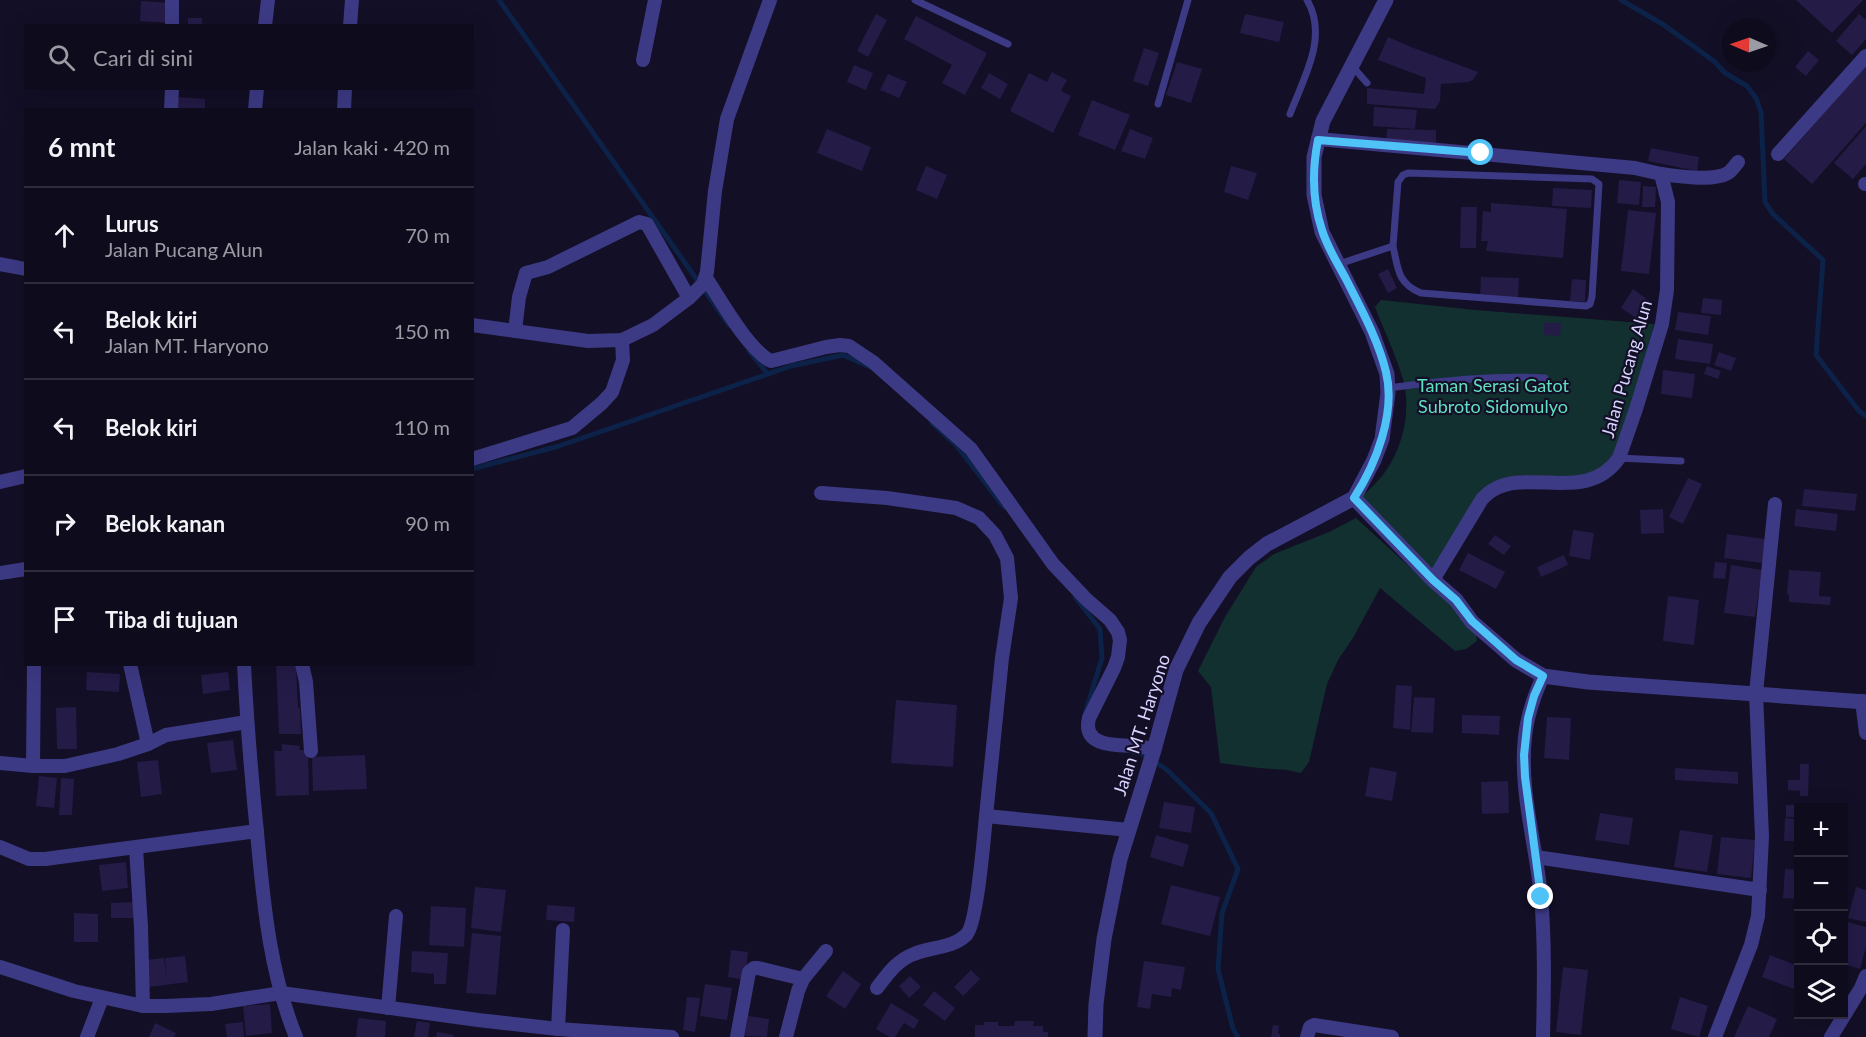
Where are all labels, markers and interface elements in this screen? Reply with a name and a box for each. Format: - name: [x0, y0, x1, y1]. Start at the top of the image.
- north arrow: [1722, 18, 1776, 72]
- search box: [24, 24, 474, 90]
- icon: search: [45, 41, 78, 74]
- text: Cari di sini: [93, 44, 193, 71]
- text: 6 mnt: [48, 131, 115, 163]
- text: Jalan kaki · 420 m: [294, 135, 450, 159]
- route start: [1467, 139, 1493, 165]
- text: Lurus: [105, 210, 159, 237]
- icon: ahead: [48, 219, 81, 252]
- text: 70 m: [405, 223, 450, 247]
- text: Jalan Pucang Alun: [105, 237, 263, 261]
- street label: Jalan Pucang Alun: [1596, 297, 1656, 440]
- text: Belok kiri: [105, 306, 197, 333]
- icon: left: [48, 315, 81, 348]
- text: 150 m: [394, 319, 450, 343]
- text: Jalan MT. Haryono: [105, 333, 269, 357]
- park label: Taman Serasi Gatot Subroto Sidomulyo: [1417, 374, 1570, 417]
- icon: left: [48, 411, 81, 444]
- text: Belok kiri: [105, 414, 197, 441]
- text: 110 m: [394, 415, 450, 439]
- icon: right: [48, 507, 81, 540]
- text: Belok kanan: [105, 510, 225, 537]
- text: 90 m: [405, 511, 450, 535]
- icon: arrive: [48, 603, 81, 636]
- text: Tiba di tujuan: [105, 606, 238, 633]
- street label: Jalan MT. Haryono: [1108, 651, 1174, 798]
- map controls: [1794, 803, 1848, 1019]
- button: +: [1794, 803, 1848, 857]
- button: −: [1794, 857, 1848, 911]
- route end: [1527, 883, 1553, 909]
- button: locate: [1794, 911, 1848, 965]
- button: layers: [1794, 965, 1848, 1019]

